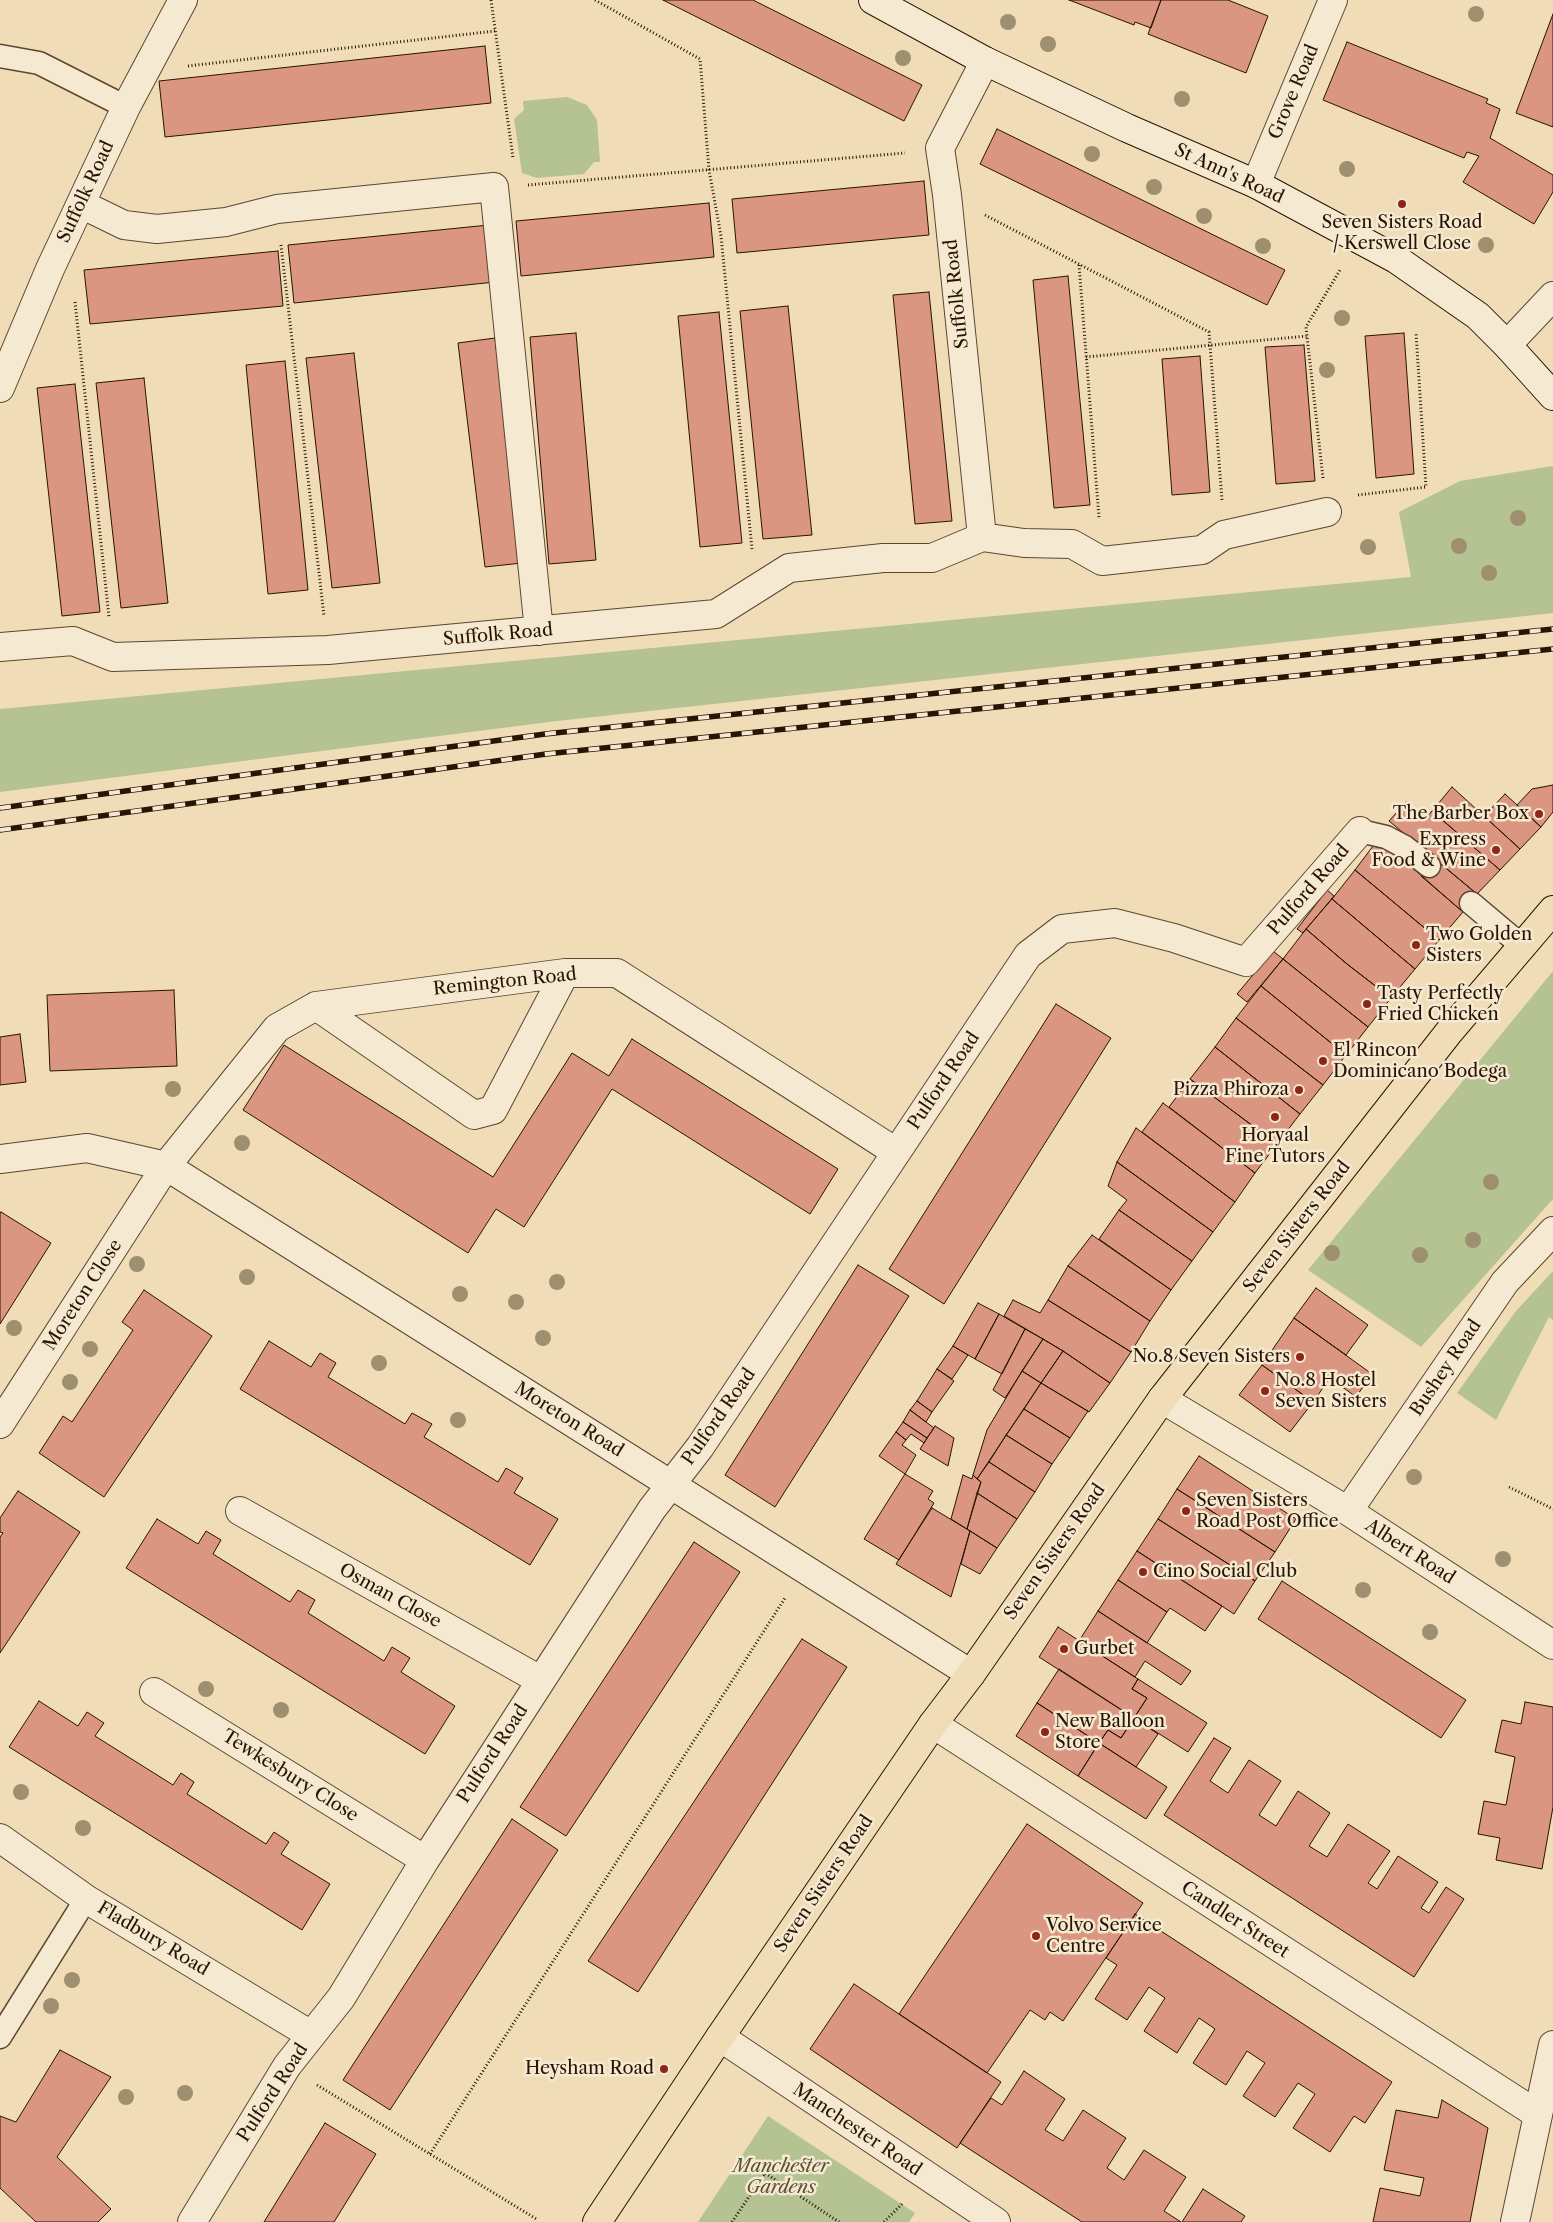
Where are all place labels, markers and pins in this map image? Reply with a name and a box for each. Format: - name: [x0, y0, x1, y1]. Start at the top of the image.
- marker: Seven Sisters Road / Kerswell Close: [1396, 198, 1408, 210]
- place label: Seven Sisters Road / Kerswell Close: [1321, 212, 1483, 254]
- place label: The Barber Box: [1393, 803, 1529, 825]
- marker: The Barber Box: [1533, 808, 1545, 820]
- place label: Express Food & Wine: [1371, 829, 1486, 872]
- marker: Express Food & Wine: [1490, 844, 1502, 856]
- place label: Two Golden Sisters: [1426, 924, 1532, 966]
- marker: Two Golden Sisters: [1410, 939, 1422, 951]
- place label: Tasty Perfectly Fried Chicken: [1377, 983, 1504, 1026]
- marker: Tasty Perfectly Fried Chicken: [1361, 998, 1373, 1010]
- place label: El Rincon Dominicano Bodega: [1333, 1040, 1507, 1082]
- marker: El Rincon Dominicano Bodega: [1317, 1055, 1329, 1067]
- place label: Pizza Phiroza: [1173, 1079, 1289, 1101]
- marker: Pizza Phiroza: [1293, 1084, 1305, 1096]
- marker: Horyaal Fine Tutors: [1269, 1111, 1281, 1123]
- place label: Horyaal Fine Tutors: [1225, 1125, 1325, 1168]
- place label: No.8 Seven Sisters: [1133, 1346, 1290, 1368]
- marker: No.8 Seven Sisters: [1294, 1351, 1306, 1363]
- place label: No.8 Hostel Seven Sisters: [1275, 1370, 1387, 1412]
- marker: No.8 Hostel Seven Sisters: [1259, 1385, 1271, 1397]
- place label: Seven Sisters Road Post Office: [1196, 1490, 1338, 1532]
- marker: Seven Sisters Road Post Office: [1180, 1505, 1192, 1517]
- place label: Cino Social Club: [1153, 1561, 1297, 1583]
- marker: Cino Social Club: [1137, 1566, 1149, 1578]
- place label: Gurbet: [1074, 1638, 1134, 1660]
- marker: Gurbet: [1058, 1643, 1070, 1655]
- place label: New Balloon Store: [1055, 1711, 1165, 1754]
- marker: New Balloon Store: [1039, 1726, 1051, 1738]
- place label: Volvo Service Centre: [1046, 1915, 1162, 1958]
- marker: Volvo Service Centre: [1030, 1930, 1042, 1942]
- place label: Heysham Road: [525, 2058, 654, 2080]
- marker: Heysham Road: [658, 2063, 670, 2075]

